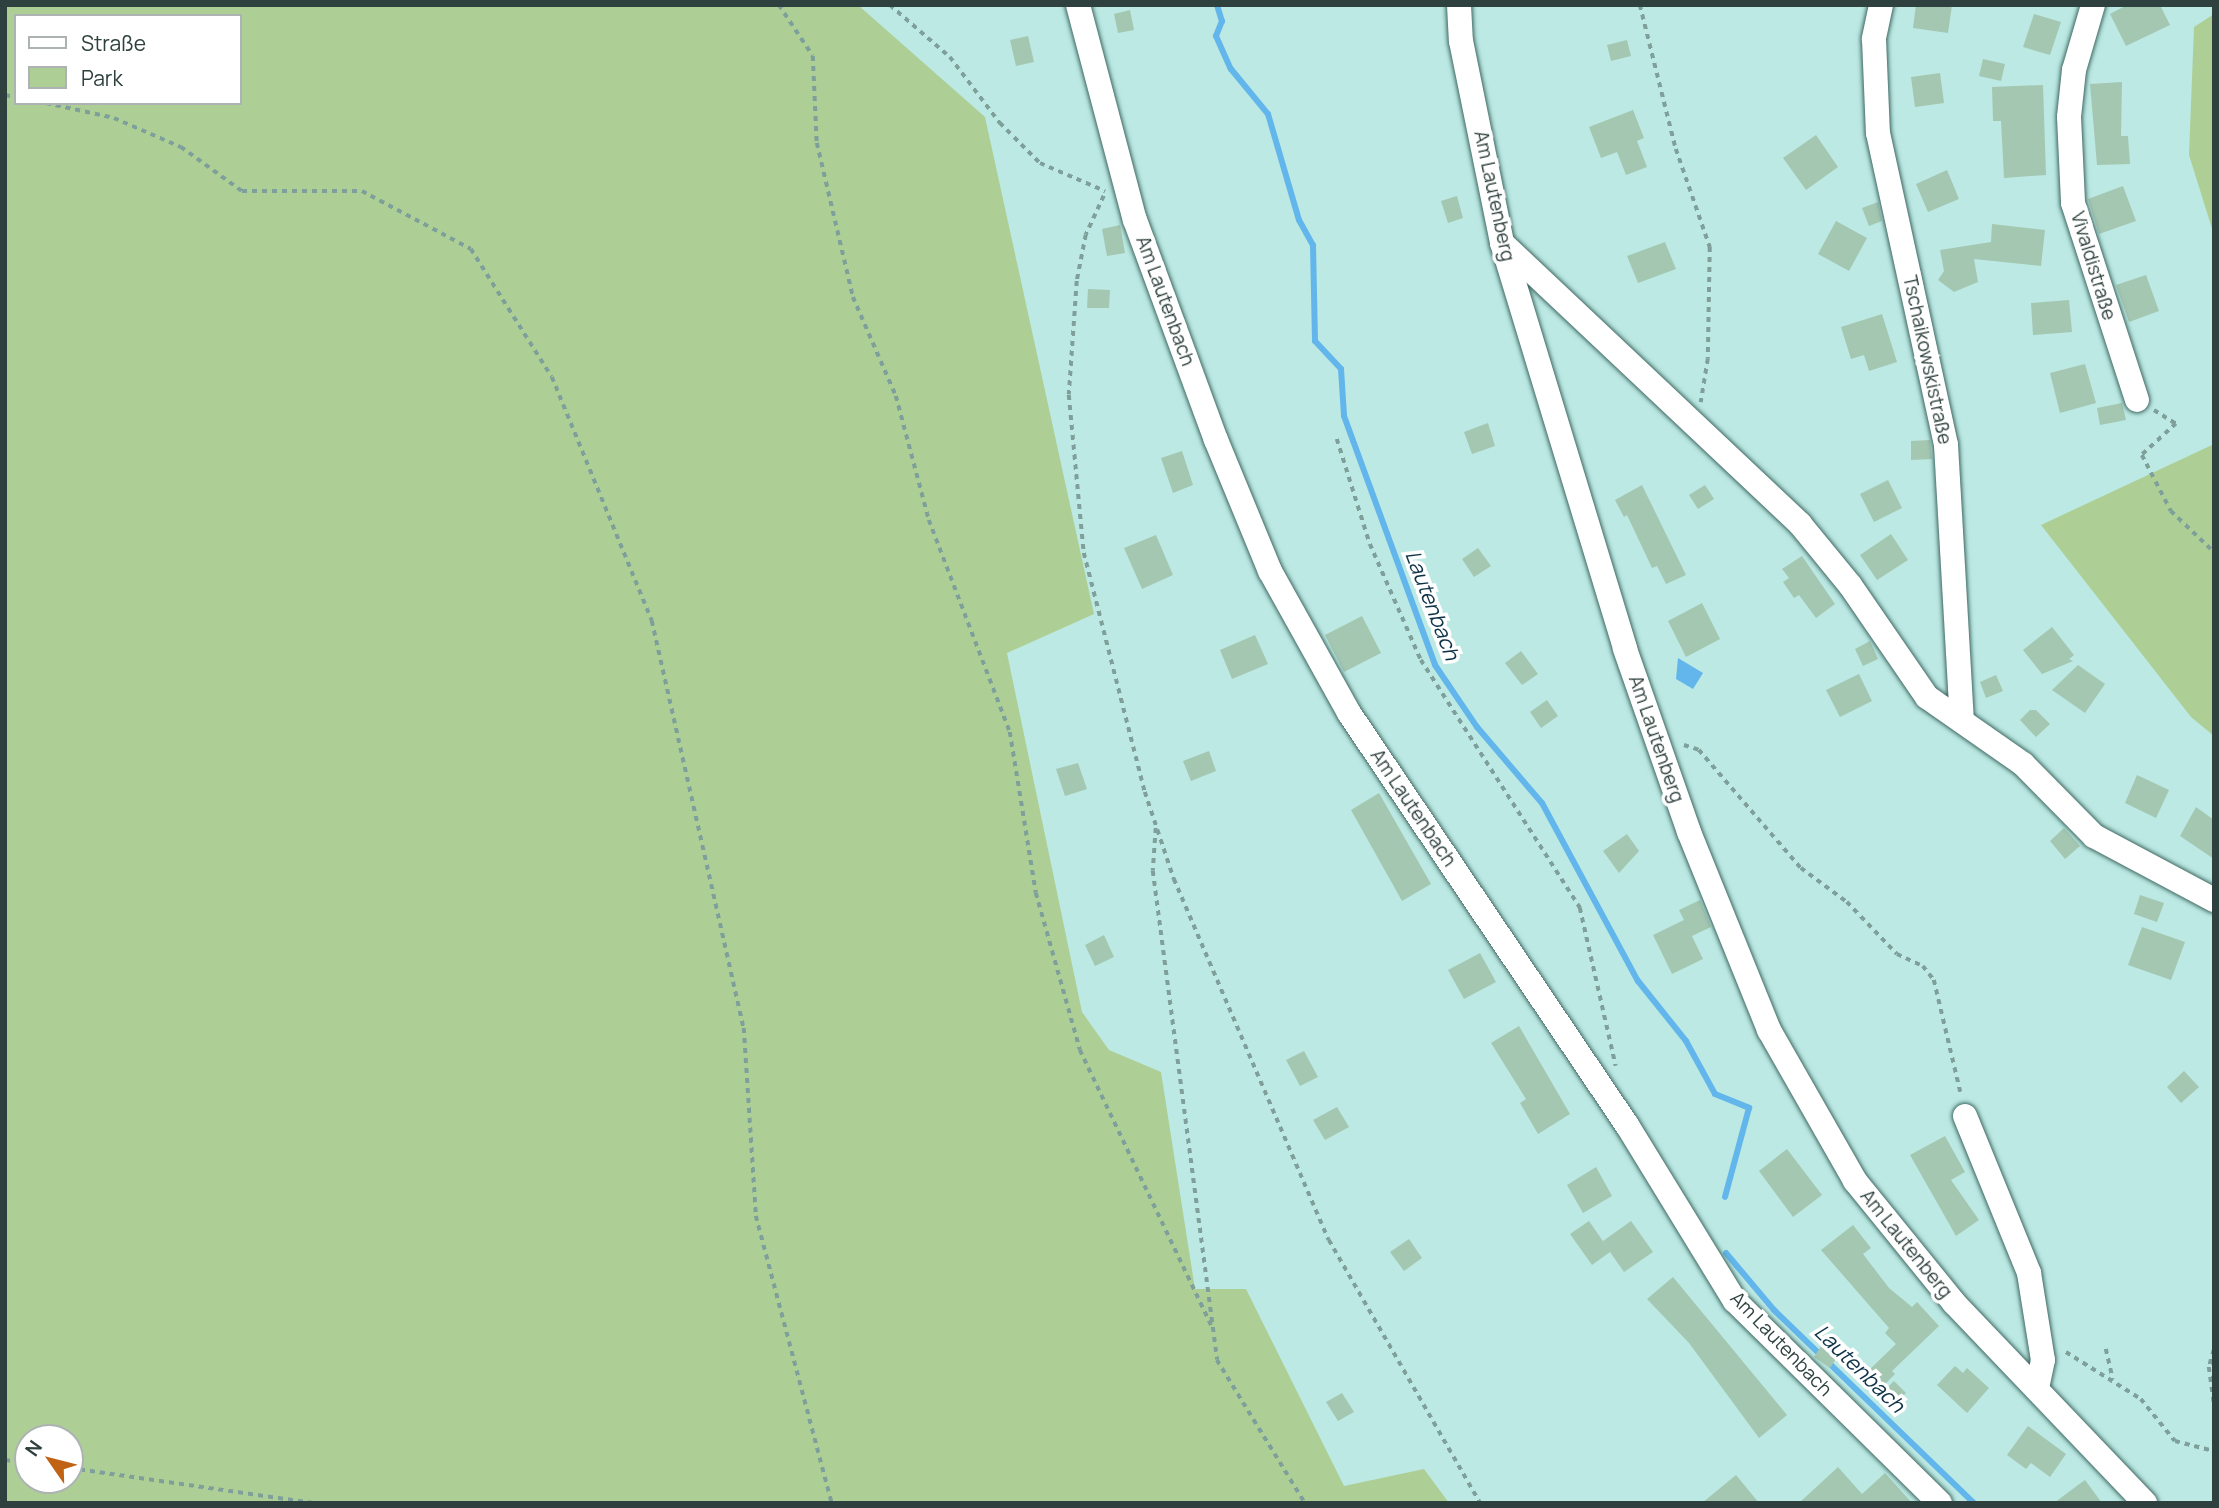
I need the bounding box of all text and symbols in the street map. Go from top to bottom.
legend [14,14,242,105]
text: Straße [81,29,146,57]
text: Park [81,64,123,92]
street label: Am Lautenberg [1469,129,1519,263]
street label: Vivaldistraße [2066,209,2120,323]
street label: Am Lautenbach [1131,233,1199,369]
street label: Tschaikowskistraße [1898,273,1956,447]
water label: Lautenbach [1401,547,1465,663]
street label: Am Lautenberg [1624,672,1688,806]
street label: Am Lautenbach [1365,745,1461,871]
street label: Am Lautenberg [1855,1185,1957,1303]
street label: Am Lautenbach [1725,1287,1837,1401]
water label: Lautenbach [1810,1319,1910,1417]
north arrow [14,1424,84,1494]
text: N [19,1435,48,1461]

